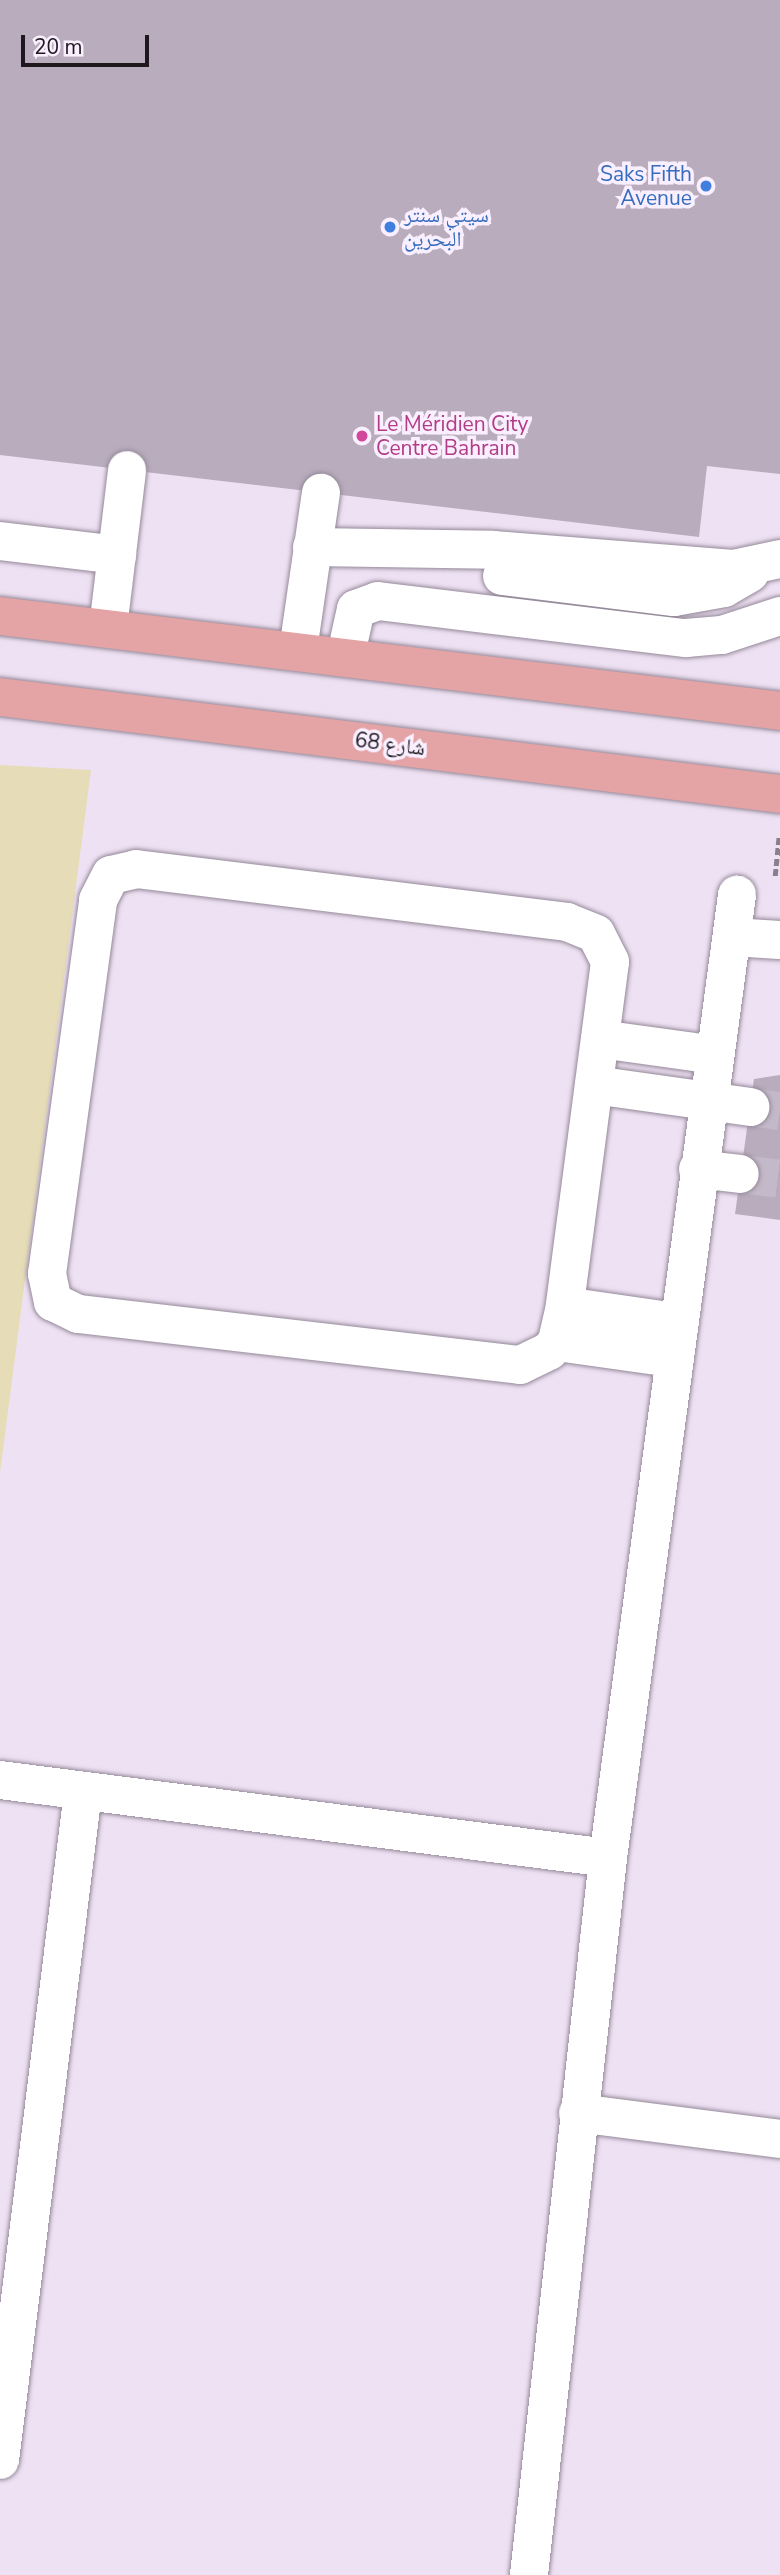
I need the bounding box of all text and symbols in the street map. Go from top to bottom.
scale bar [24,21,152,65]
text: 20 m [34,33,83,61]
place label: Saks Fifth Avenue [600,161,692,211]
marker: Saks Fifth Avenue [698,178,714,194]
place label: سيتي سنتر البحرين [404,202,489,252]
marker: سيتي سنتر البحرين [382,219,398,235]
place label: Le Méridien City Centre Bahrain [376,411,528,461]
marker: Le Méridien City Centre Bahrain [354,428,370,444]
street label: شارع 68 [353,727,427,761]

